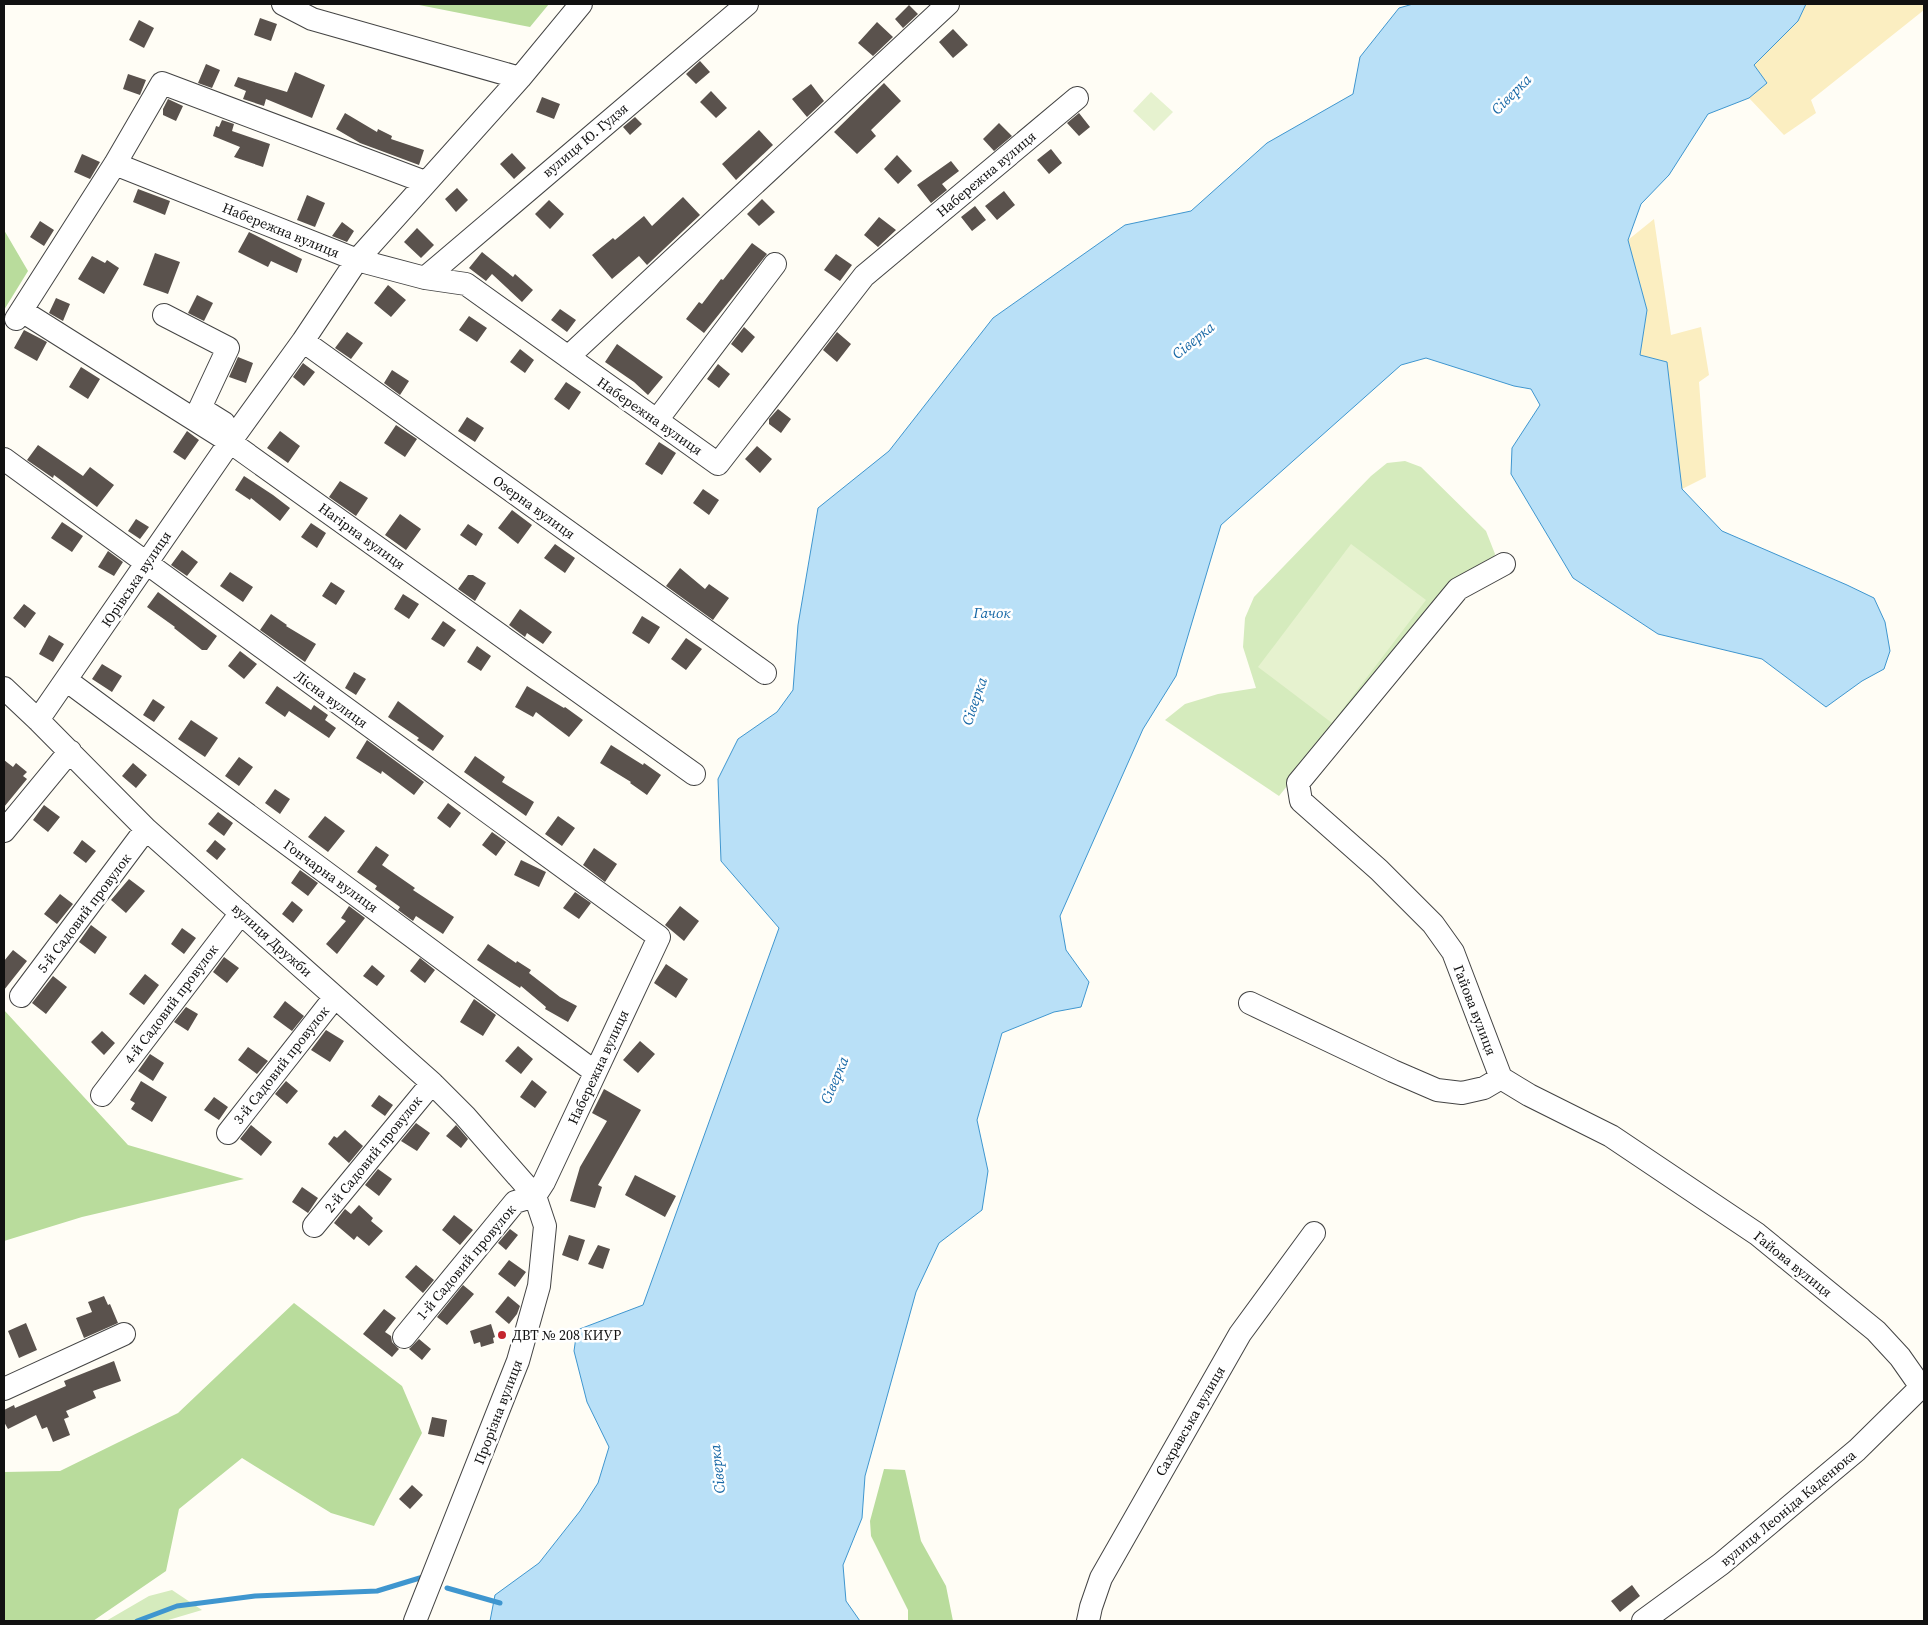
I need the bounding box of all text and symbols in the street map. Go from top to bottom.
water label: Сіверка [1486,69,1536,119]
street label: вулиця Ю. Гудзя [538,98,632,182]
street label: Набережна вулиця [932,126,1040,222]
street label: Набережна вулиця [219,197,343,263]
water label: Сіверка [1167,316,1219,364]
street label: Набережна вулиця [593,372,707,460]
street label: Озерна вулиця [489,470,579,544]
street label: Нагірна вулиця [315,498,409,574]
street label: Юрівська вулиця [96,527,176,631]
water label: Гачок [972,602,1011,623]
street label: Лісна вулиця [290,665,372,733]
water label: Сіверка [956,674,992,728]
street label: Гончарна вулиця [280,835,382,917]
street label: 5-й Садовий провулок [32,849,136,977]
street label: вулиця Дружби [227,898,317,982]
street label: 4-й Садовий провулок [119,940,223,1068]
street label: Гайова вулиця [1449,962,1501,1058]
street label: 3-й Садовий провулок [228,1001,334,1128]
street label: Набережна вулиця [563,1006,633,1128]
water label: Сіверка [815,1053,853,1107]
street label: 2-й Садовий провулок [319,1091,427,1217]
street label: 1-й Садовий провулок [412,1200,521,1324]
street label: Гайова вулиця [1750,1226,1836,1302]
place label: ДВТ № 208 КИУР [512,1325,621,1345]
marker: ДВТ № 208 КИУР [496,1329,508,1341]
street label: Прорізна вулиця [469,1357,527,1467]
street label: Сахравська вулиця [1150,1362,1230,1480]
water label: Сіверка [704,1443,730,1495]
street label: вулиця Леоніда Каденюка [1716,1445,1861,1571]

